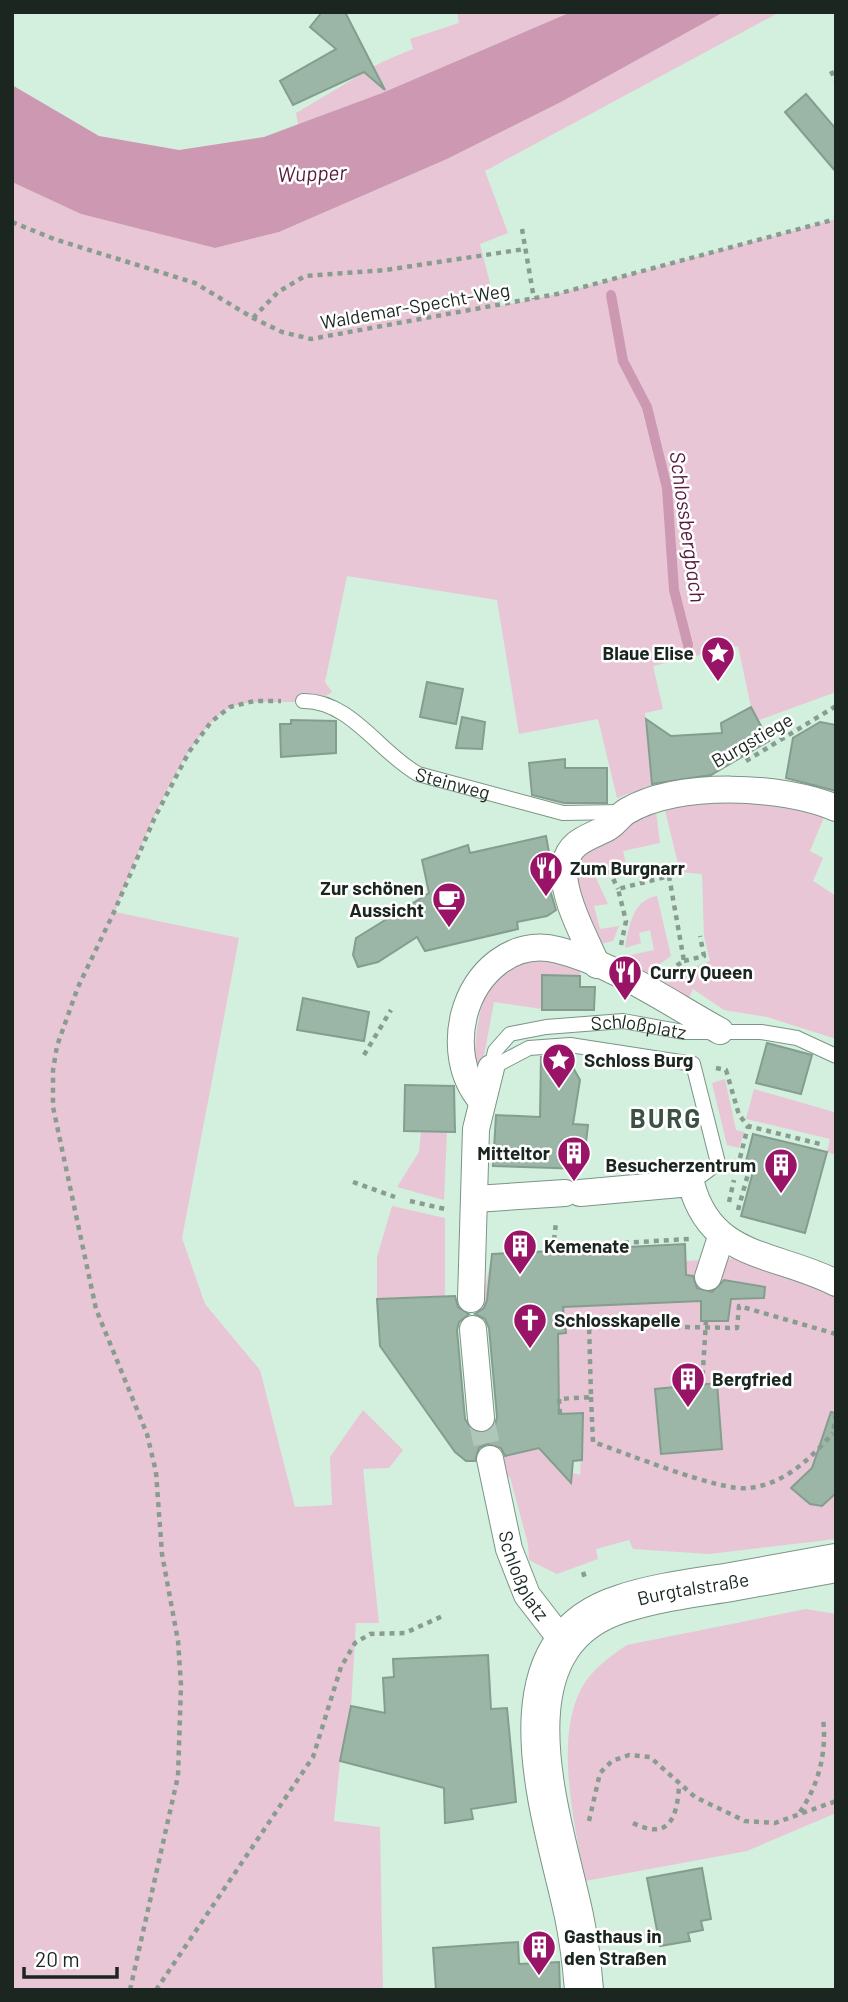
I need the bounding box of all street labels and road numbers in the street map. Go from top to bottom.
street label: Waldemar-Specht-Weg [318,278,511,333]
street label: Burgstiege [707,707,796,772]
street label: Steinweg [413,762,493,804]
street label: Schloßplatz [590,1009,688,1043]
street label: Schloßplatz [494,1529,554,1625]
street label: Burgtalstraße [635,1567,751,1610]

